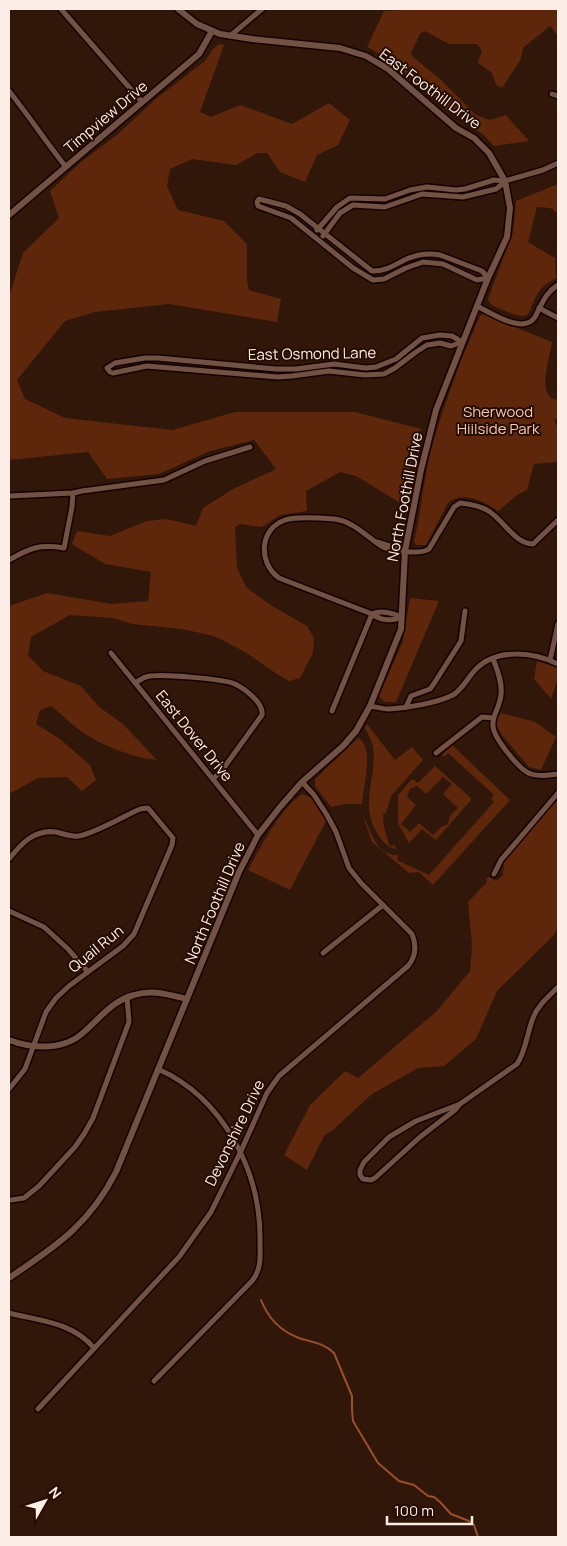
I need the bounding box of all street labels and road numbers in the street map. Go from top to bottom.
street label: East Foothill Drive [375,43,486,134]
street label: Timpview Drive [60,75,152,158]
street label: East Osmond Lane [248,342,377,365]
street label: North Foothill Drive [382,430,427,563]
street label: East Dover Drive [151,686,238,786]
street label: North Foothill Drive [179,838,250,967]
street label: Quail Run [64,920,128,977]
street label: Devonshire Drive [200,1076,270,1190]

